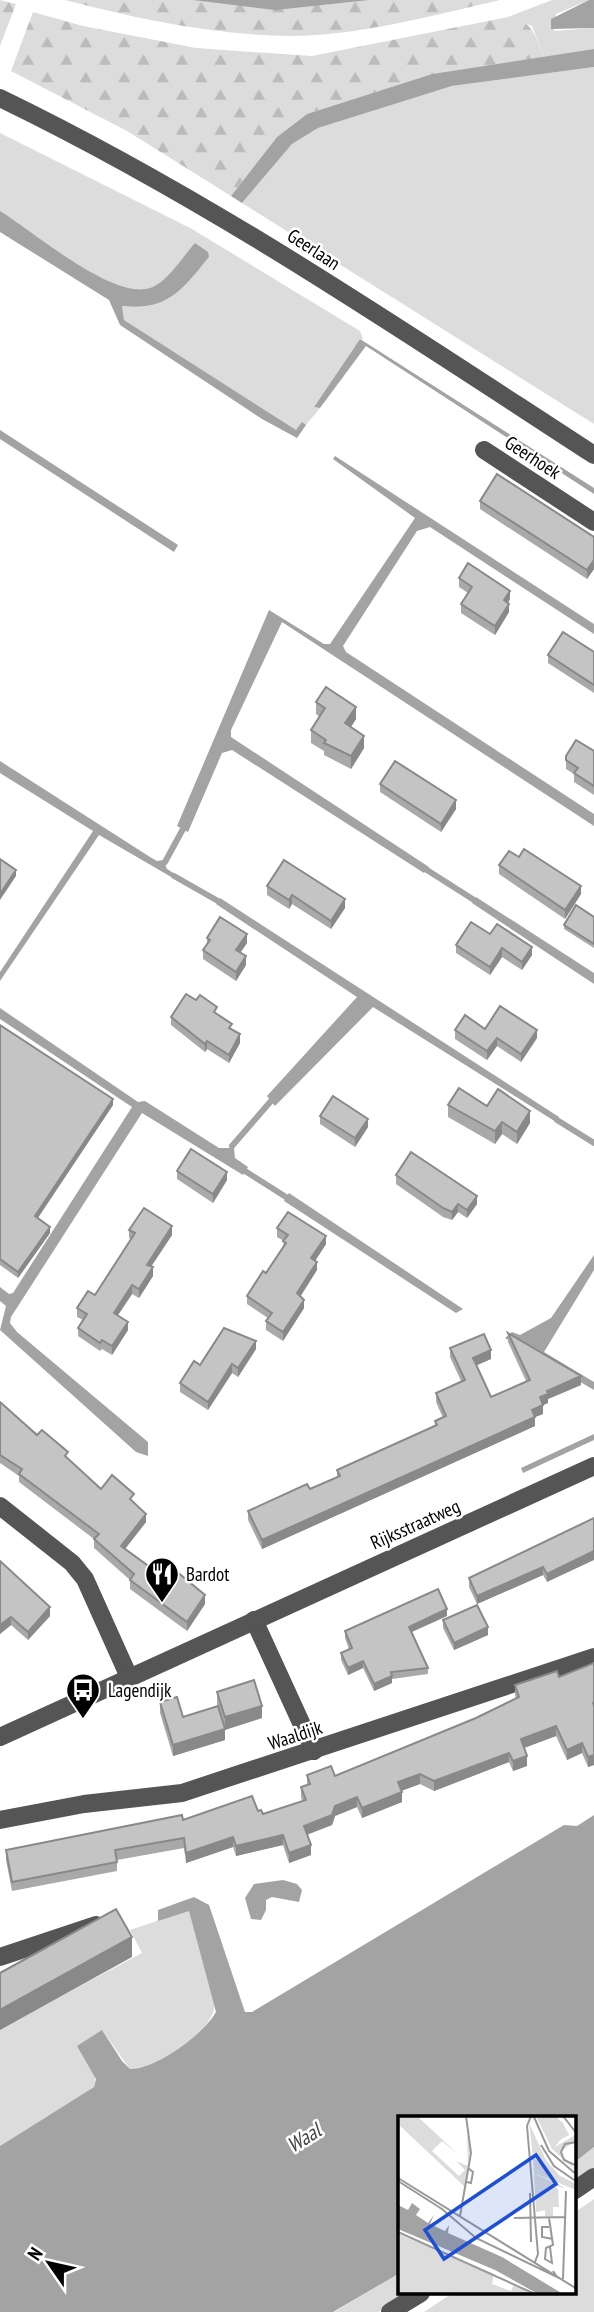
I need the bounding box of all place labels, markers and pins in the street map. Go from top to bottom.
restaurant icon: Bardot [143,1555,181,1604]
place label: Bardot [186,1562,230,1586]
bus stop icon: Lagendijk [64,1671,102,1720]
place label: Lagendijk [108,1678,172,1702]

